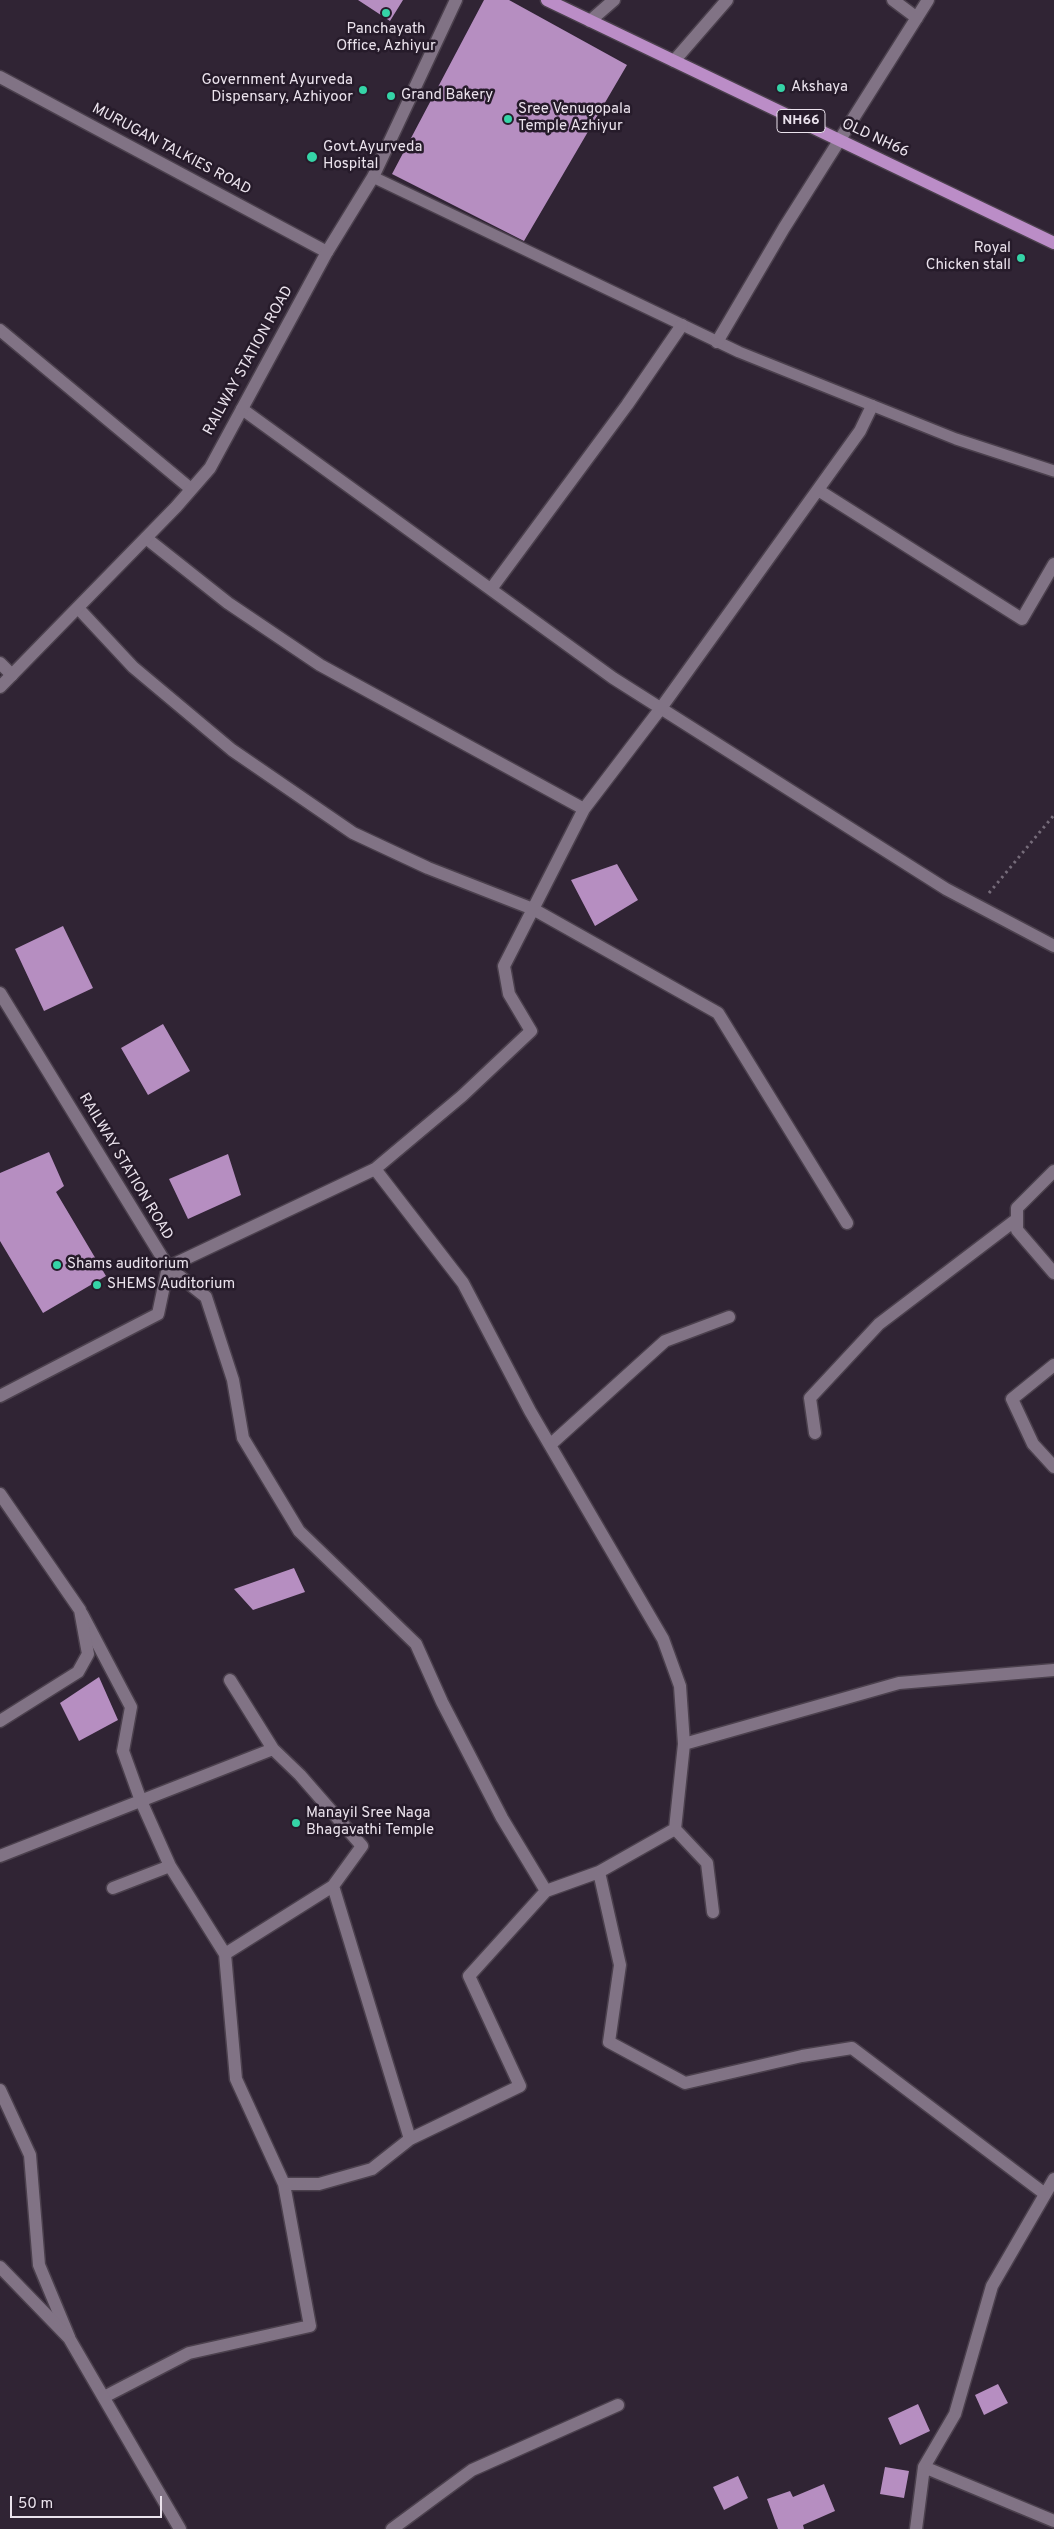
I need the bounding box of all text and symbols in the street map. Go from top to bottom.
marker: Panchayath Office, Azhiyur [380,7,392,19]
place label: Panchayath Office, Azhiyur [336,21,436,56]
place label: Government Ayurveda Dispensary, Azhiyoor [201,72,353,107]
place label: Akshaya [791,79,848,97]
marker: Akshaya [775,82,787,94]
marker: Government Ayurveda Dispensary, Azhiyoor [357,84,369,96]
place label: Grand Bakery [401,87,493,105]
marker: Grand Bakery [385,90,397,102]
street label: MURUGAN TALKIES ROAD [88,100,254,200]
place label: Sree Venugopala Temple Azhiyur [518,101,631,136]
road number: NH66 [777,110,825,132]
marker: Sree Venugopala Temple Azhiyur [502,113,514,125]
street label: OLD NH66 [839,116,911,162]
place label: Govt.Ayurveda Hospital [323,139,422,174]
marker: Govt.Ayurveda Hospital [305,150,319,164]
place label: Royal Chicken stall [926,240,1011,275]
marker: Royal Chicken stall [1015,252,1027,264]
street label: RAILWAY STATION ROAD [200,283,298,439]
street label: RAILWAY STATION ROAD [74,1090,176,1244]
place label: Shams auditorium [67,1256,189,1274]
marker: Shams auditorium [51,1259,63,1271]
place label: SHEMS Auditorium [107,1276,235,1294]
marker: SHEMS Auditorium [91,1279,103,1291]
place label: Manayil Sree Naga Bhagavathi Temple [306,1805,434,1840]
marker: Manayil Sree Naga Bhagavathi Temple [290,1817,302,1829]
scale bar [12,2486,165,2518]
text: 50 m [18,2495,53,2514]

